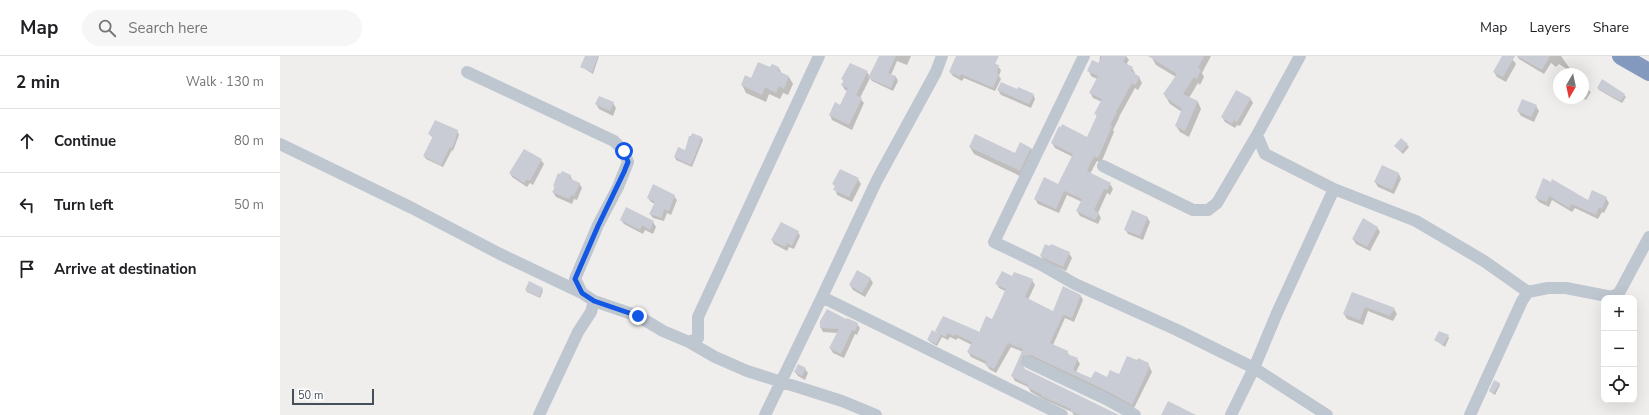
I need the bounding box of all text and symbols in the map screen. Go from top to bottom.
search box [82,10,362,46]
text: Map [20,15,58,41]
icon: search [96,17,118,39]
text: Search here [128,18,208,38]
text: Map [1480,18,1507,37]
text: Layers [1529,18,1571,37]
text: Share [1593,18,1629,37]
north arrow [1553,68,1589,104]
text: 2 min [16,71,60,94]
text: Walk · 130 m [186,73,264,91]
icon: ahead [16,130,38,152]
text: Continue [54,131,116,151]
text: 80 m [234,132,264,150]
route start [615,142,633,160]
icon: left [16,194,38,216]
text: Turn left [54,195,113,215]
text: 50 m [234,196,264,214]
icon: arrive [16,258,38,280]
text: Arrive at destination [54,259,197,279]
map controls [1601,295,1637,403]
button: + [1601,295,1637,331]
route end [629,307,647,325]
button: − [1601,331,1637,367]
button: locate [1601,367,1637,403]
scale bar [292,387,374,406]
text: 50 m [298,388,323,403]

